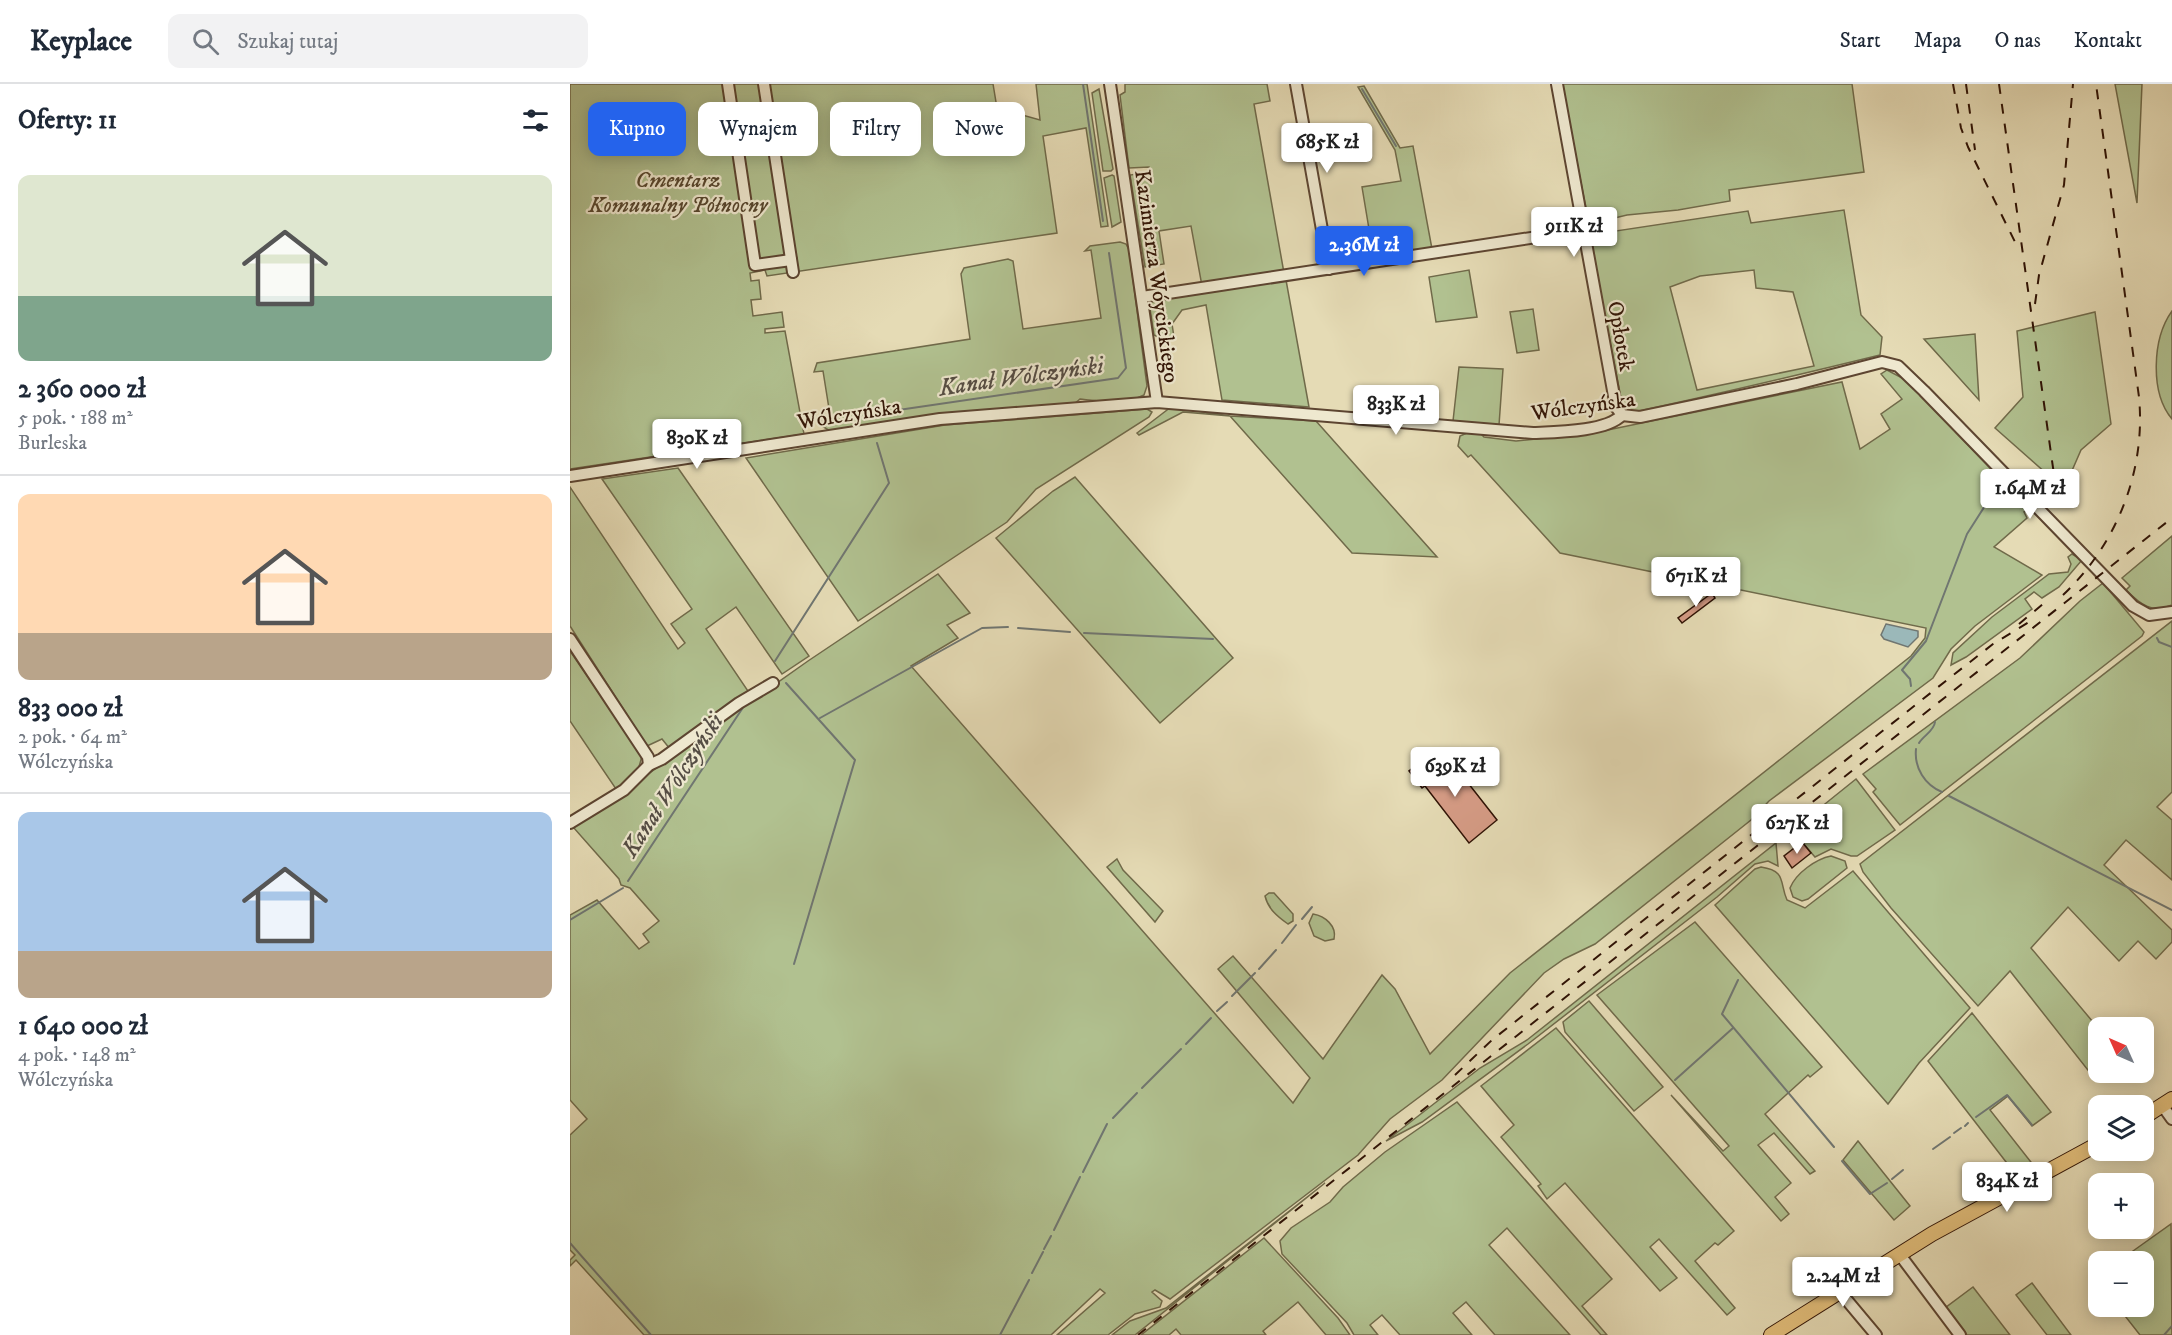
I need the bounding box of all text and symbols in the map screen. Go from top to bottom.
search box [168,14,588,68]
text: Keyplace [30,24,132,59]
icon: search [189,25,222,58]
text: Szukaj tutaj [237,28,338,55]
text: Start [1840,28,1881,54]
text: Mapa [1914,28,1961,54]
text: O nas [1994,28,2041,54]
text: Kontakt [2074,28,2142,54]
chip: Kupno [588,102,686,156]
chip: Wynajem [698,102,818,156]
chip: Filtry [830,102,921,156]
chip: Nowe [933,102,1025,156]
text: Oferty: 11 [18,104,117,137]
icon: filters [519,104,552,137]
pin: 685K zł [1272,123,1382,174]
text: 685K zł [1295,130,1359,155]
park label: Cmentarz Komunalny Północny [587,167,769,219]
street label: Kazimierza Wóycickiego [1128,168,1185,385]
pin: 911K zł [1519,207,1629,258]
icon: home [231,214,339,322]
text: 911K zł [1545,214,1603,239]
pin: 2.36M zł [1302,226,1426,277]
text: 2.36M zł [1329,233,1399,258]
street label: Opłotek [1601,299,1640,374]
water label: Kanał Wólczyński [936,350,1107,404]
text: 2 360 000 zł [18,373,146,406]
pin: 833K zł [1341,385,1451,436]
street label: Wólczyńska [1529,386,1638,427]
text: 833K zł [1367,392,1425,417]
street label: Wólczyńska [794,393,904,436]
text: 5 pok. · 188 m² [18,406,133,431]
pin: 830K zł [642,419,752,470]
text: 830K zł [666,426,728,451]
text: Burleska [18,431,87,456]
pin: 1.64M zł [1968,469,2092,520]
text: 1.64M zł [1994,476,2066,501]
icon: home [231,533,339,641]
pin: 671K zł [1641,557,1751,608]
text: 671K zł [1665,564,1727,589]
text: 833 000 zł [18,692,123,725]
water label: Kanał Wólczyński [615,706,731,864]
text: 2 pok. · 64 m² [18,725,127,750]
pin: 639K zł [1400,747,1510,798]
text: Wólczyńska [18,750,113,775]
text: 639K zł [1425,754,1485,779]
pin: 627K zł [1742,804,1852,855]
text: 627K zł [1765,811,1829,836]
icon: home [231,851,339,959]
text: 1 640 000 zł [18,1010,148,1043]
north arrow [2088,1017,2154,1083]
map controls [2088,1017,2154,1317]
text: 4 pok. · 148 m² [18,1043,136,1068]
text: Wólczyńska [18,1068,113,1093]
button: layers [2088,1095,2154,1161]
pin: 834K zł [1952,1162,2062,1213]
text: 834K zł [1976,1169,2038,1194]
button: + [2088,1173,2154,1239]
button: − [2088,1251,2154,1317]
pin: 2.24M zł [1781,1257,1905,1308]
text: 2.24M zł [1806,1264,1880,1289]

